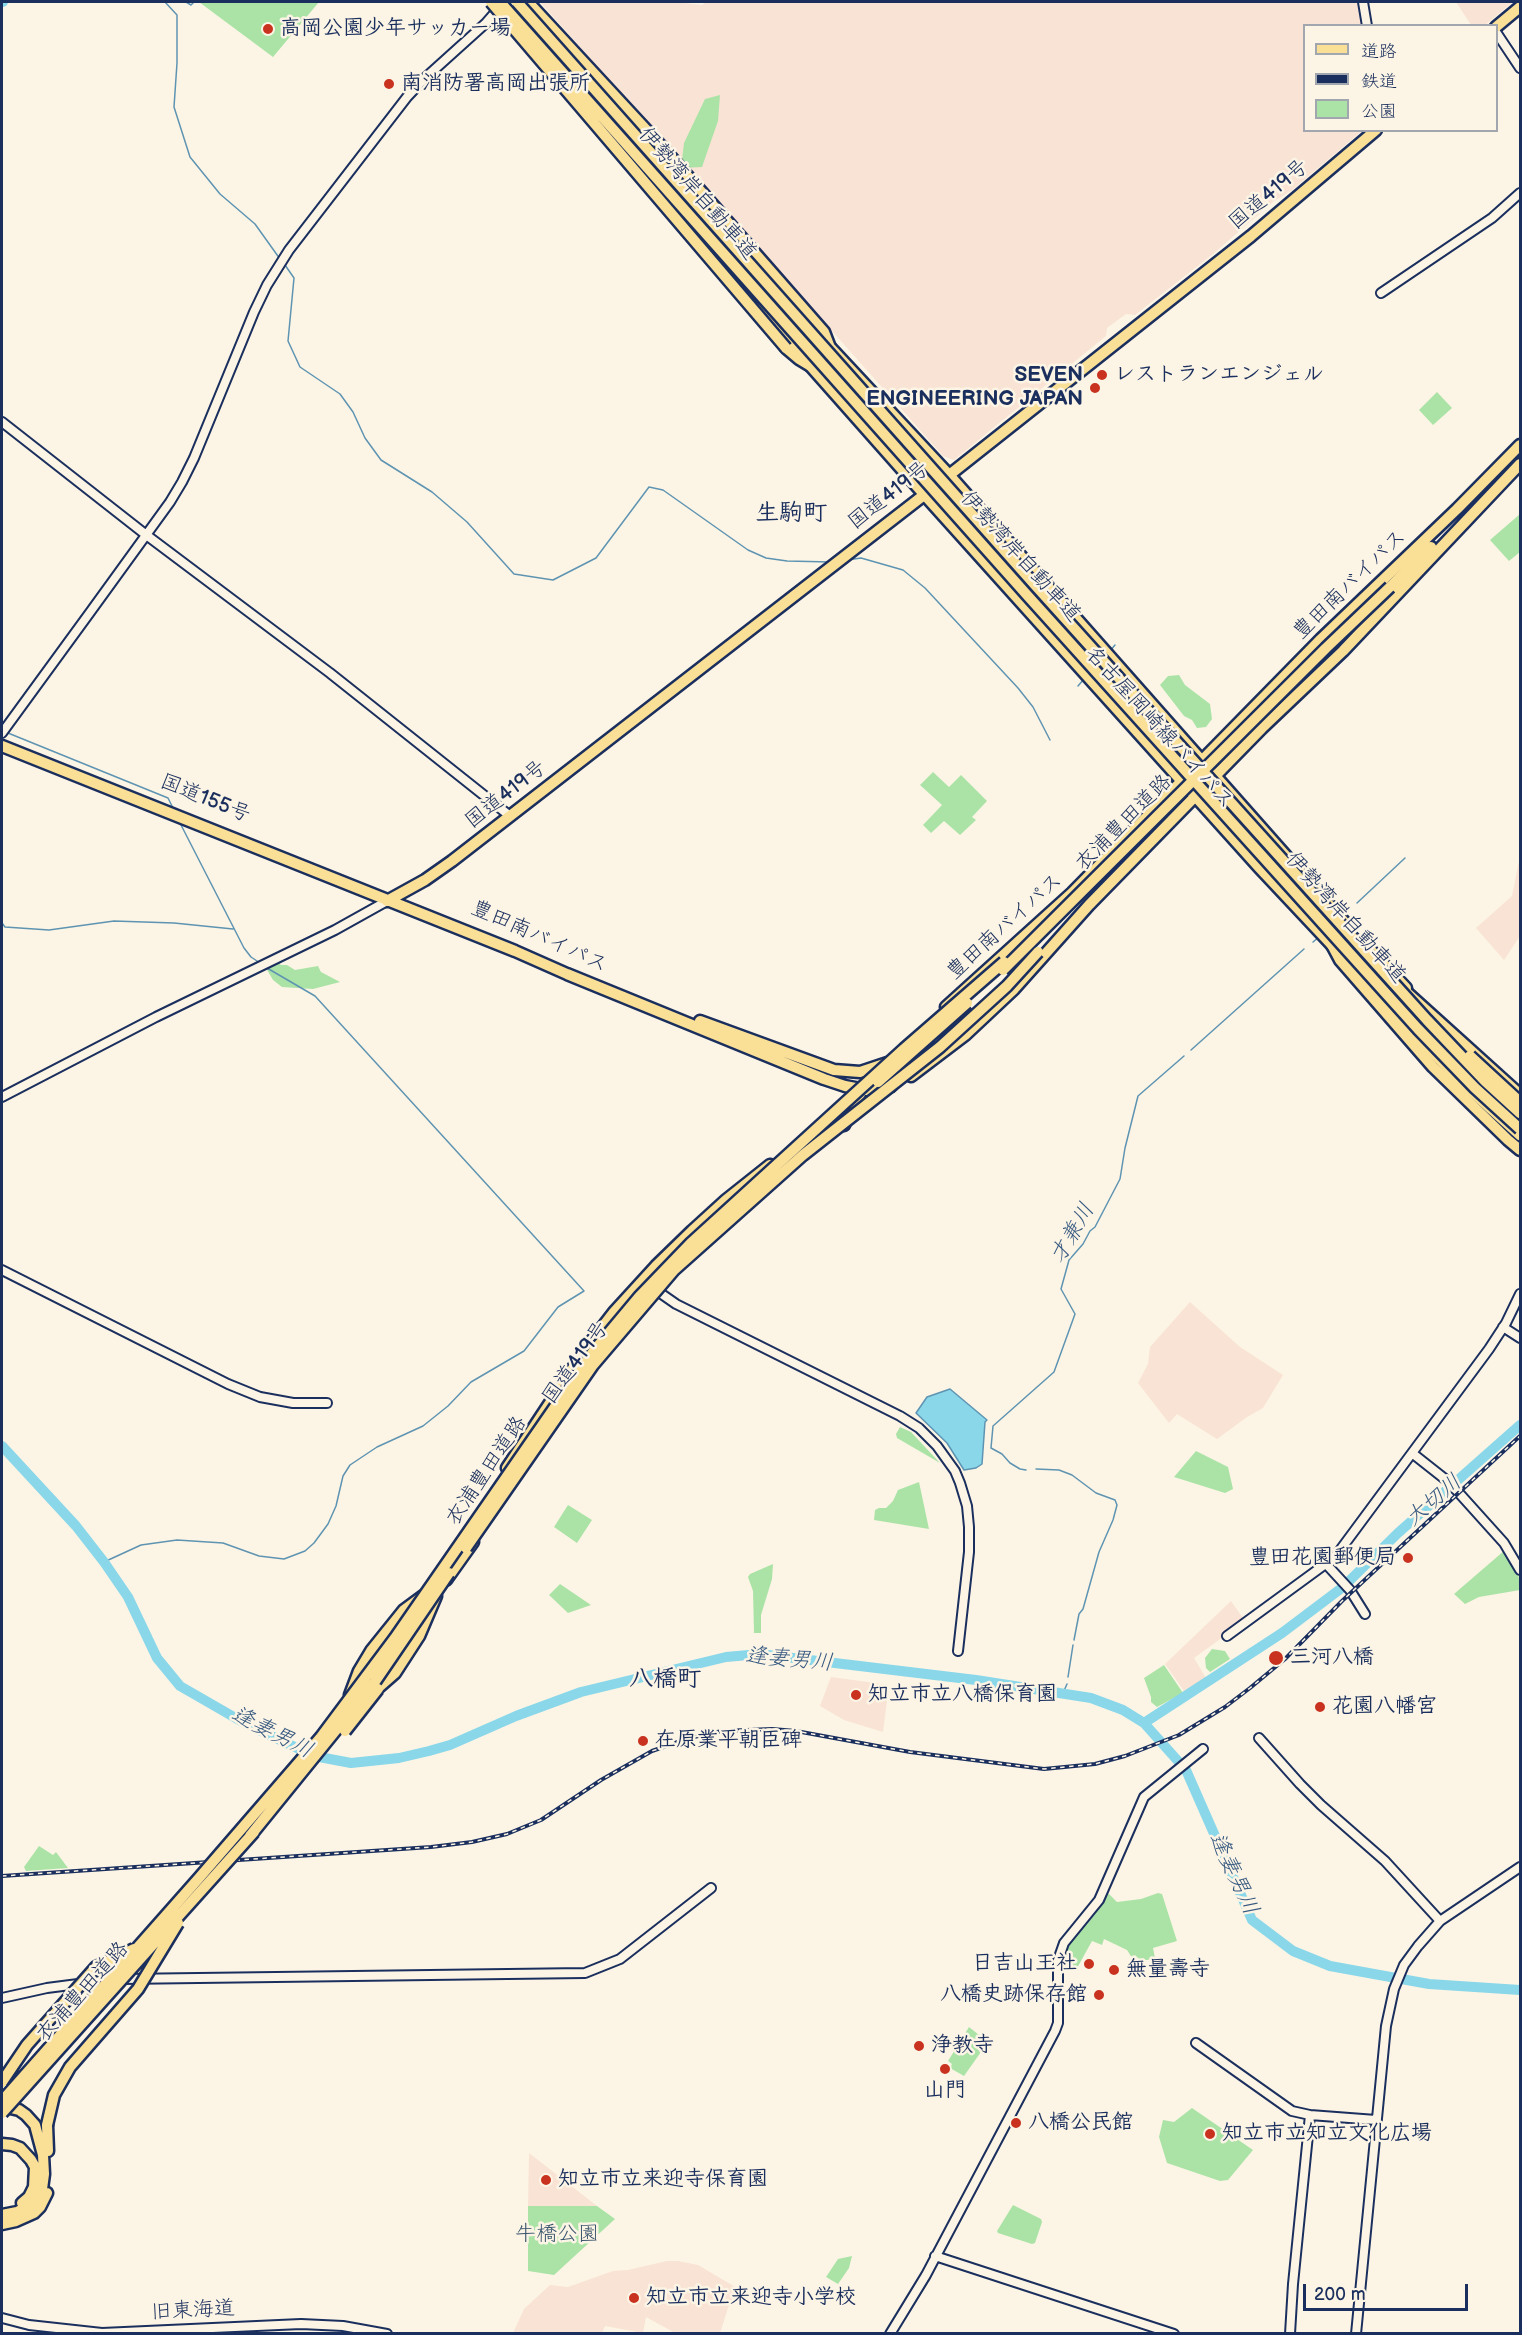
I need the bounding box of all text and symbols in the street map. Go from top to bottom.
place label: 高岡公園少年サッカー場 [280,16,511,42]
marker: 高岡公園少年サッカー場 [261,22,275,36]
legend [1303,24,1498,132]
text: 道路 [1361,41,1397,62]
place label: 南消防署高岡出張所 [401,71,590,97]
text: 鉄道 [1361,71,1397,92]
marker: 南消防署高岡出張所 [382,77,396,91]
text: 公園 [1361,101,1397,122]
street label: 伊勢湾岸自動車道 [632,122,762,266]
street label: 国道419号 [1224,154,1314,236]
place label: レストランエンジェル [1114,362,1324,388]
place label: SEVEN ENGINEERING JAPAN [866,363,1083,413]
marker: レストランエンジェル [1095,368,1109,382]
marker: SEVEN ENGINEERING JAPAN [1088,381,1102,395]
street label: 国道419号 [843,456,935,536]
street label: 伊勢湾岸自動車道 [954,486,1086,628]
district label: 生駒町 [755,500,827,528]
street label: 豊田南バイパス [1288,525,1412,645]
street label: 名古屋岡崎線バイパス [1079,642,1239,814]
street label: 国道419号 [460,755,552,835]
street label: 国道155号 [156,769,254,829]
street label: 衣浦豊田道路 [1071,770,1177,876]
street label: 伊勢湾岸自動車道 [1279,847,1411,989]
street label: 豊田南バイパス [942,868,1068,986]
street label: 豊田南バイパス [467,896,611,978]
water label: 才兼川 [1045,1199,1101,1269]
street label: 国道419号 [538,1317,614,1409]
street label: 衣浦豊田道路 [441,1412,533,1530]
water label: 大切川 [1400,1469,1468,1533]
place label: 豊田花園郵便局 [1249,1545,1396,1571]
marker: 豊田花園郵便局 [1401,1551,1415,1565]
water label: 逢妻男川 [744,1643,834,1677]
place label: 三河八橋 [1290,1645,1374,1671]
marker: 三河八橋 [1267,1649,1285,1667]
district label: 八橋町 [629,1666,701,1694]
place label: 知立市立八橋保育園 [868,1682,1057,1708]
marker: 知立市立八橋保育園 [849,1688,863,1702]
place label: 花園八幡宮 [1332,1694,1437,1720]
marker: 花園八幡宮 [1313,1700,1327,1714]
water label: 逢妻男川 [227,1701,317,1765]
place label: 在原業平朝臣碑 [655,1728,802,1754]
marker: 在原業平朝臣碑 [636,1734,650,1748]
water label: 逢妻男川 [1202,1829,1264,1919]
street label: 衣浦豊田道路 [31,1937,135,2047]
place label: 日吉山王社 [972,1951,1077,1977]
marker: 日吉山王社 [1082,1957,1096,1971]
place label: 無量壽寺 [1126,1957,1210,1983]
marker: 無量壽寺 [1107,1963,1121,1977]
place label: 八橋史跡保存館 [940,1982,1087,2008]
marker: 八橋史跡保存館 [1092,1988,1106,2002]
place label: 浄教寺 [931,2033,994,2059]
marker: 浄教寺 [912,2039,926,2053]
marker: 山門 [938,2062,952,2076]
place label: 山門 [924,2078,966,2104]
place label: 八橋公民館 [1028,2110,1133,2136]
marker: 八橋公民館 [1009,2116,1023,2130]
place label: 知立市立知立文化広場 [1222,2121,1432,2147]
marker: 知立市立知立文化広場 [1203,2127,1217,2141]
place label: 知立市立来迎寺保育園 [558,2167,768,2193]
marker: 知立市立来迎寺保育園 [539,2173,553,2187]
park label: 牛橋公園 [515,2222,599,2248]
scale bar [1306,2272,1471,2310]
text: 200 m [1314,2284,1366,2305]
place label: 知立市立来迎寺小学校 [646,2285,856,2311]
marker: 知立市立来迎寺小学校 [627,2291,641,2305]
street label: 旧東海道 [150,2296,236,2326]

